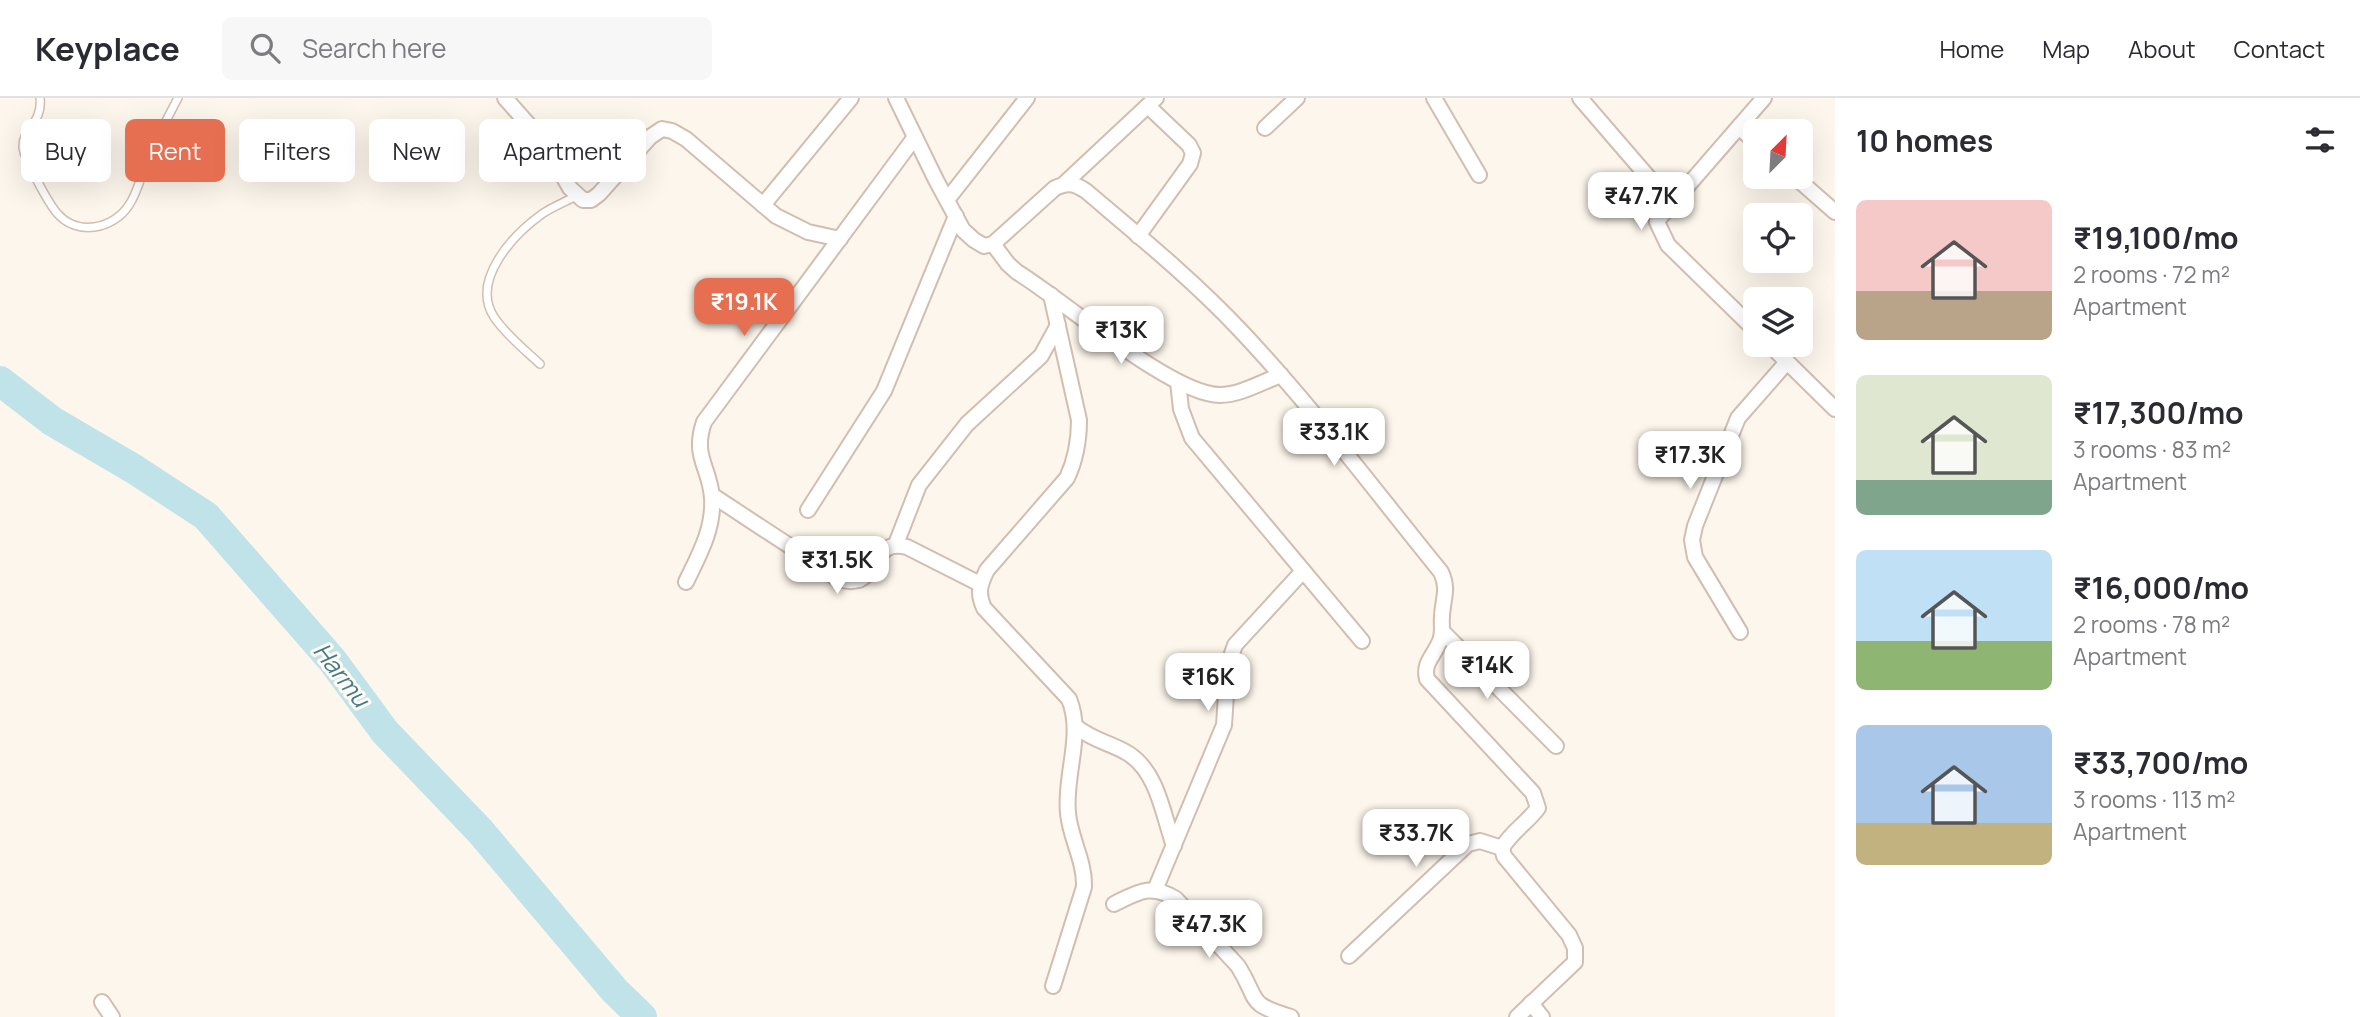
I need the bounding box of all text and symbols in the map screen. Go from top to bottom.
search box [222,17,712,80]
text: Keyplace [35,26,180,71]
icon: search [246,29,284,67]
text: Search here [302,30,447,66]
text: Home [1939,32,2004,65]
text: Map [2042,32,2090,65]
text: About [2128,32,2196,65]
text: Contact [2234,32,2325,65]
chip: Buy [21,119,111,182]
chip: Rent [125,119,225,182]
chip: Filters [239,119,355,182]
chip: New [369,119,465,182]
chip: Apartment [479,119,646,182]
north arrow [1743,119,1813,189]
map controls [1743,119,1813,357]
text: 10 homes [1856,120,1993,161]
icon: filters [2301,121,2339,159]
pin: ₹47.7K [1584,172,1698,232]
text: ₹47.7K [1604,179,1678,211]
button: locate [1743,203,1813,273]
text: ₹19,100/mo [2073,217,2239,258]
icon: home [1912,228,1996,312]
text: 2 rooms · 72 m² [2073,258,2230,290]
pin: ₹19.1K [687,278,801,338]
text: ₹19.1K [710,285,778,317]
button: layers [1743,287,1813,357]
text: Apartment [2073,290,2187,322]
pin: ₹13K [1080,306,1162,366]
text: ₹13K [1095,313,1147,345]
text: ₹17,300/mo [2073,392,2244,433]
icon: home [1912,403,1996,487]
pin: ₹33.1K [1277,408,1391,468]
text: ₹33.1K [1299,415,1369,447]
pin: ₹17.3K [1633,432,1747,491]
text: 3 rooms · 83 m² [2073,433,2231,465]
text: ₹17.3K [1654,438,1726,470]
text: Apartment [2073,465,2187,497]
pin: ₹31.5K [780,536,894,596]
text: ₹31.5K [801,543,873,575]
text: ₹16,000/mo [2073,567,2249,608]
icon: home [1912,578,1996,662]
text: 2 rooms · 78 m² [2073,608,2230,640]
water label: Harmu [307,635,379,714]
text: Apartment [2073,640,2187,672]
pin: ₹14K [1446,642,1528,701]
text: ₹14K [1460,648,1514,680]
pin: ₹16K [1167,654,1249,713]
text: ₹16K [1181,660,1235,692]
text: ₹33,700/mo [2073,742,2248,783]
icon: home [1912,753,1996,837]
text: 3 rooms · 113 m² [2073,783,2236,815]
pin: ₹33.7K [1359,810,1473,869]
text: Apartment [2073,815,2187,847]
text: ₹33.7K [1378,816,1454,848]
pin: ₹47.3K [1152,900,1266,960]
text: ₹47.3K [1171,907,1247,939]

